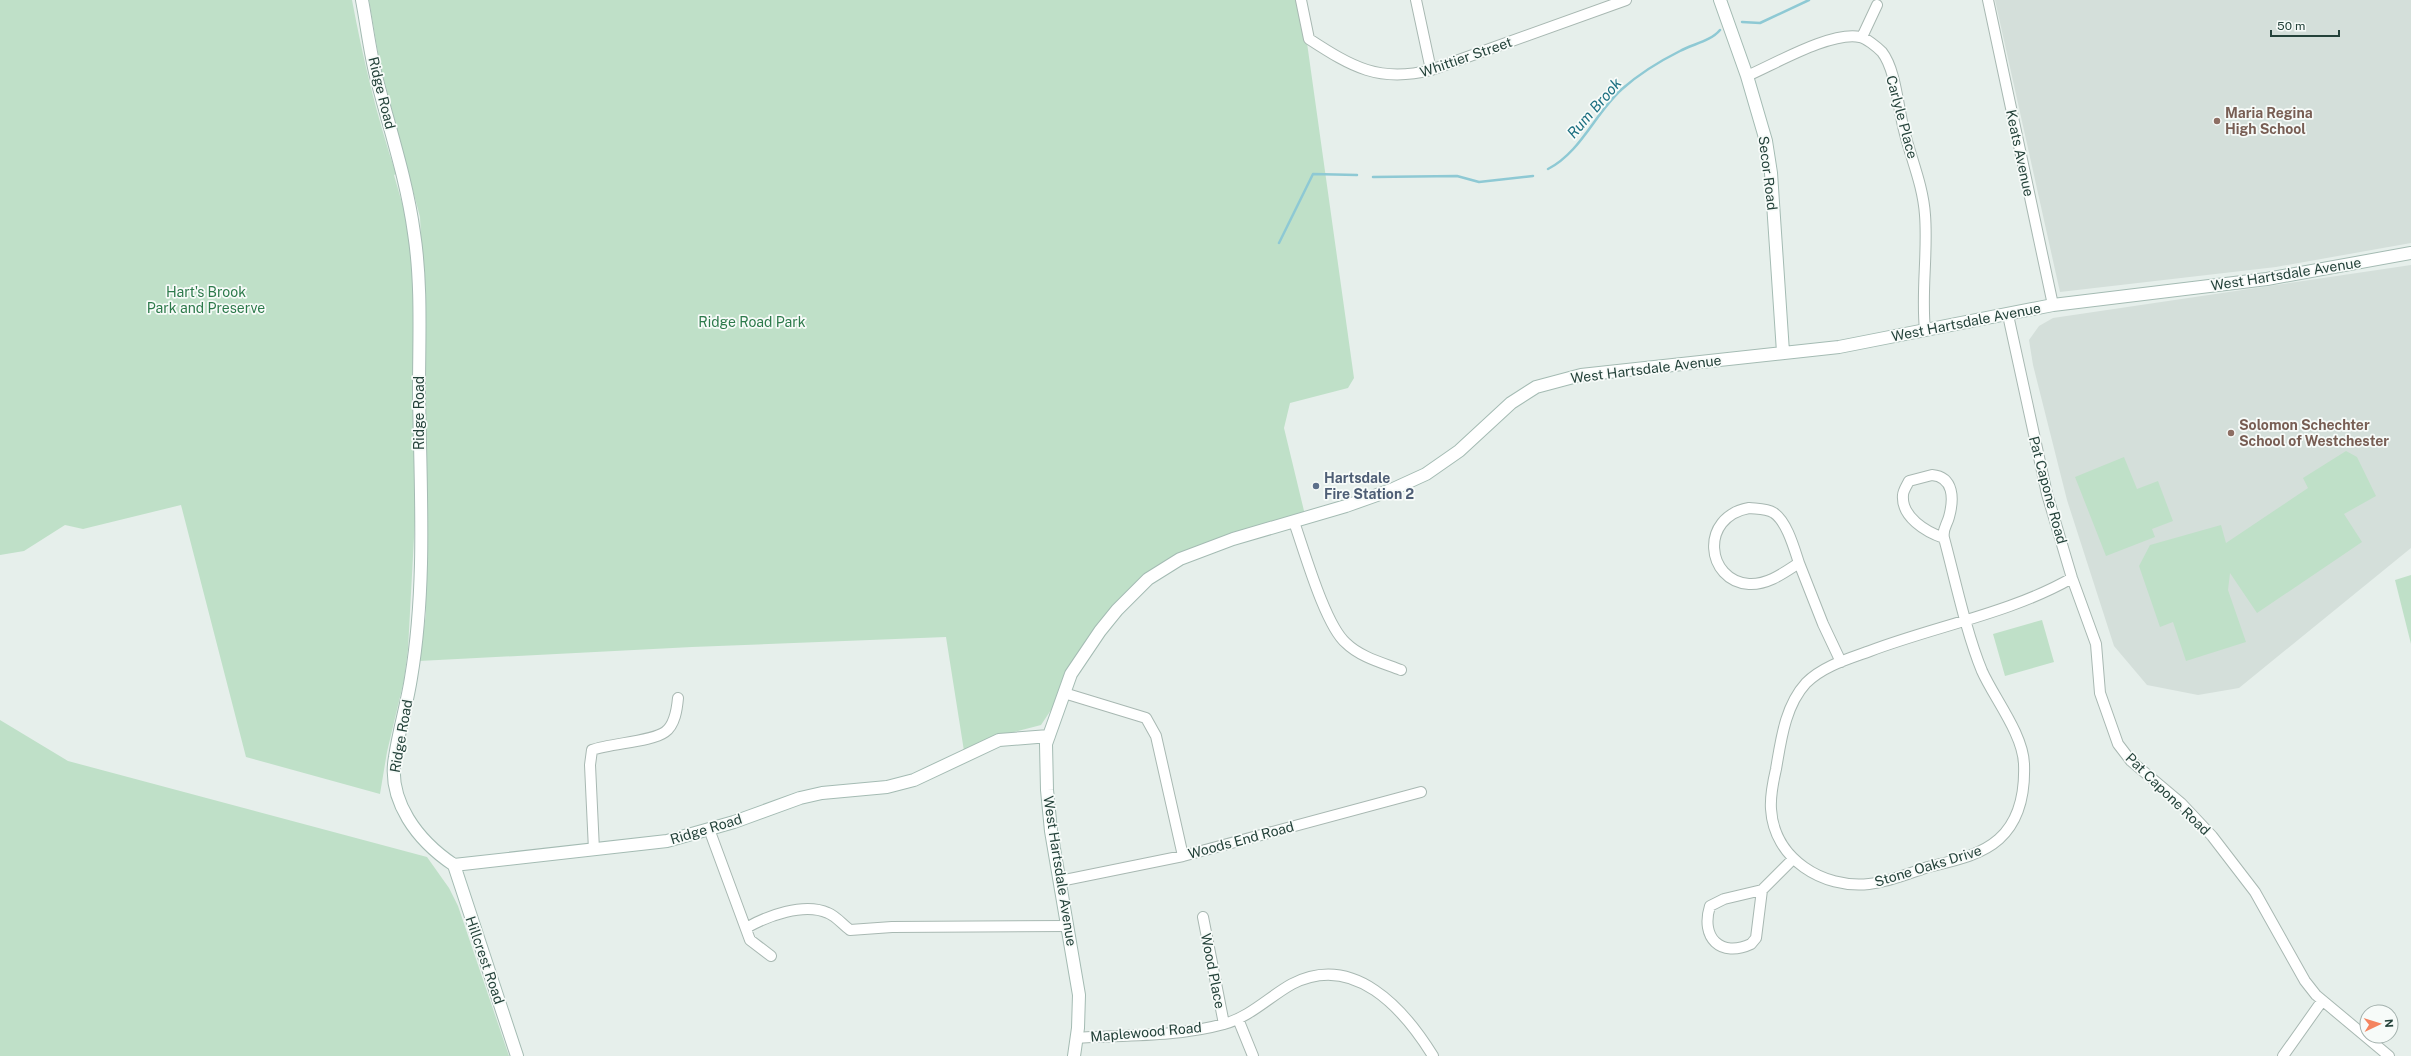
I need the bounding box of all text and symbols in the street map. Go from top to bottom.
scale bar [2271,12,2339,38]
text: 50 m [2277,19,2305,33]
street label: Whittier Street [1418,34,1514,80]
street label: Ridge Road [365,55,399,131]
water label: Rum Brook [1563,74,1625,141]
street label: Carlyle Place [1883,74,1921,161]
place label: Maria Regina High School [2225,105,2313,137]
street label: Keats Avenue [2003,108,2037,198]
marker: Maria Regina High School [2212,116,2222,126]
street label: Secor Road [1756,135,1780,211]
street label: West Hartsdale Avenue [2210,254,2362,294]
park label: Hart's Brook Park and Preserve [147,284,265,316]
street label: West Hartsdale Avenue [1890,300,2042,344]
park label: Ridge Road Park [698,314,806,330]
street label: West Hartsdale Avenue [1570,352,1722,386]
street label: Ridge Road [411,376,427,450]
place label: Solomon Schechter School of Westchester [2239,417,2389,449]
marker: Solomon Schechter School of Westchester [2226,428,2236,438]
street label: Pat Capone Road [2026,434,2070,546]
place label: Hartsdale Fire Station 2 [1324,470,1414,502]
marker: Hartsdale Fire Station 2 [1311,481,1321,491]
street label: Ridge Road [387,698,415,774]
street label: Pat Capone Road [2122,750,2214,838]
street label: West Hartsdale Avenue [1040,795,1080,947]
street label: Ridge Road [668,811,744,847]
street label: Woods End Road [1186,818,1296,862]
street label: Stone Oaks Drive [1873,842,1984,890]
street label: Hillcrest Road [462,914,508,1006]
street label: Wood Place [1198,932,1228,1010]
north arrow [2359,1004,2399,1044]
street label: Maplewood Road [1090,1019,1202,1045]
text: N [2383,1019,2395,1028]

